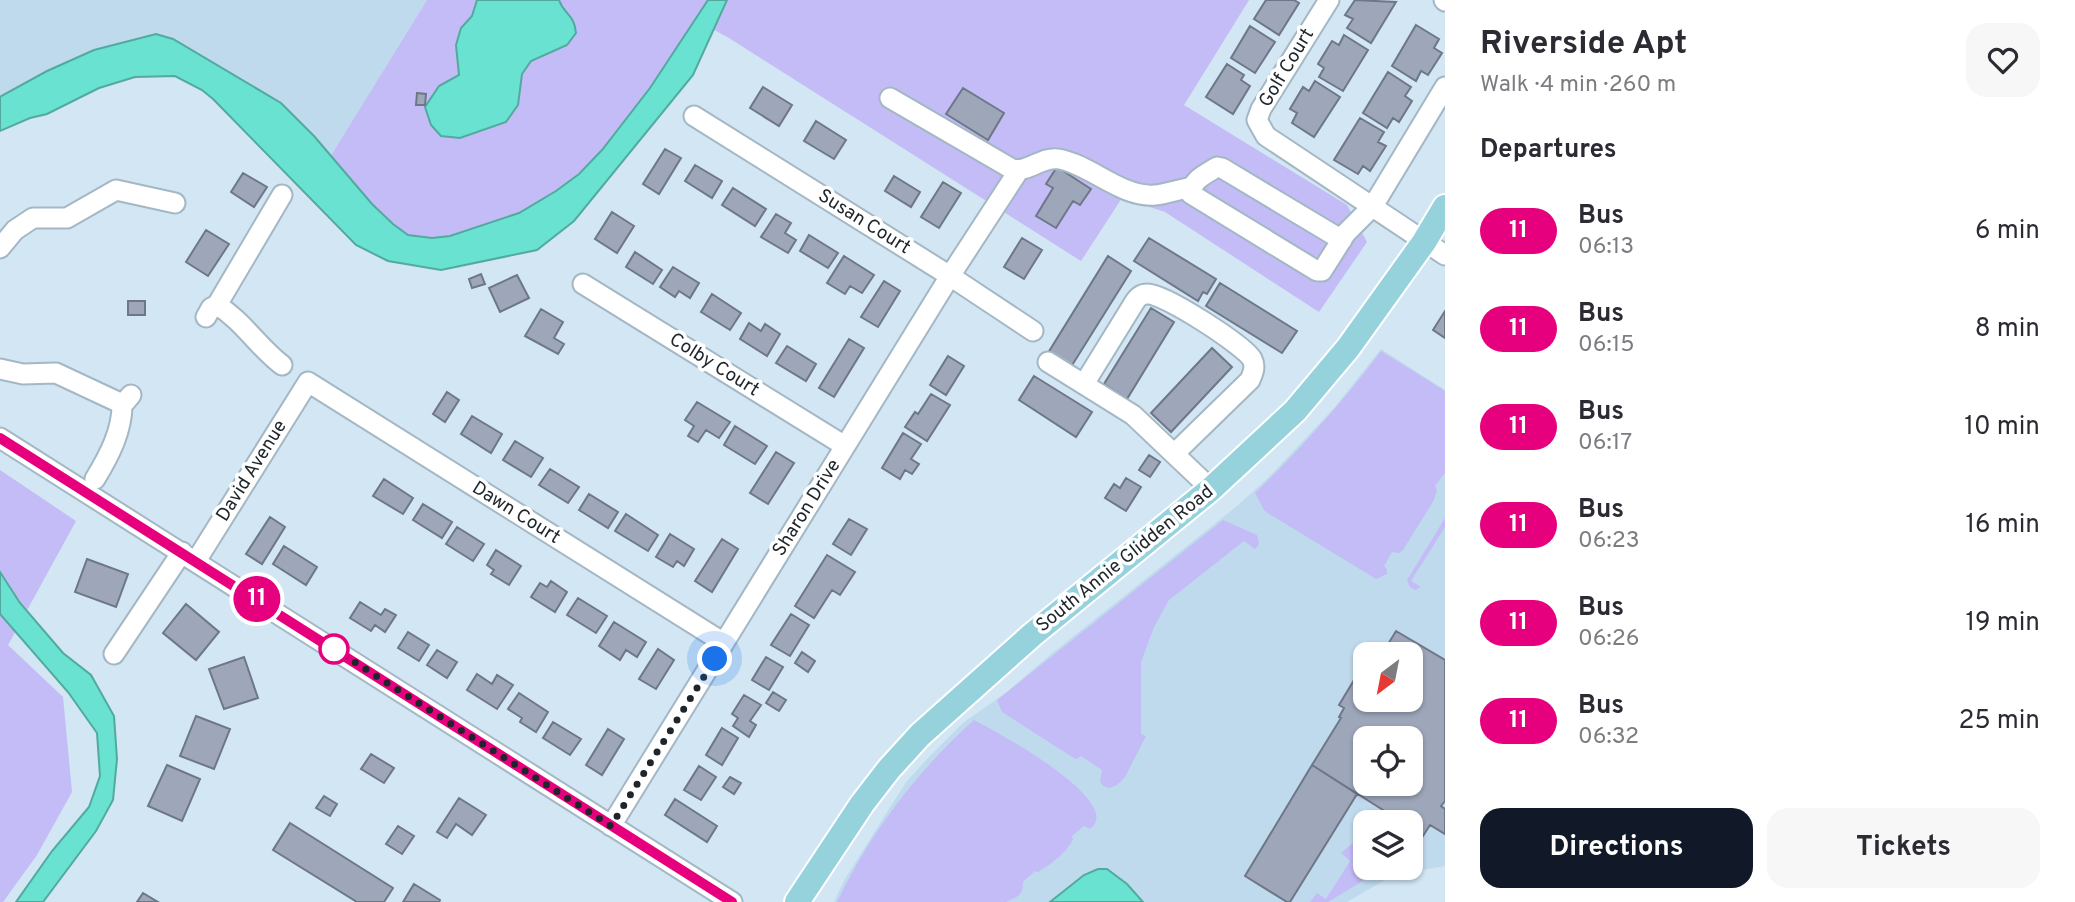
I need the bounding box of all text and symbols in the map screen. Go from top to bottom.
button: heart [1966,23,2040,97]
street label: Golf Court [1254,24,1320,112]
text: Riverside Apt [1480,24,1687,66]
text: Walk · 4 min · 260 m [1480,71,1676,100]
text: Departures [1480,134,1617,167]
street label: Susan Court [813,184,915,260]
text: Bus [1578,200,1624,233]
text: 6 min [1975,215,2040,248]
text: 11 [1509,216,1528,246]
text: 06:13 [1578,233,1634,262]
text: Bus [1578,298,1624,331]
text: 8 min [1975,313,2040,346]
text: 11 [1509,314,1528,344]
street label: Colby Court [664,328,764,402]
text: 06:15 [1578,331,1635,360]
text: Bus [1578,396,1624,429]
text: 10 min [1964,411,2040,444]
text: 11 [1509,412,1528,442]
street label: David Avenue [211,416,293,526]
text: 06:17 [1578,429,1632,458]
street label: Sharon Drive [768,455,846,561]
street label: Dawn Court [467,476,565,550]
street label: South Annie Glidden Road [1031,480,1219,638]
text: Bus [1578,494,1624,527]
text: 16 min [1965,509,2040,542]
text: 11 [1509,510,1528,540]
text: 06:23 [1578,527,1640,556]
line badge: 11 [226,576,288,622]
text: 11 [247,584,267,614]
text: Bus [1578,592,1624,625]
text: 19 min [1965,607,2040,640]
text: 11 [1509,608,1528,638]
text: 06:26 [1578,625,1639,654]
unlabelled marker [319,634,349,664]
your location [697,641,732,676]
north arrow [1353,642,1423,712]
map controls [1353,642,1423,880]
text: Bus [1578,690,1624,723]
text: 25 min [1959,705,2040,738]
text: 11 [1509,706,1528,736]
text: 06:32 [1578,723,1639,752]
button: locate [1353,726,1423,796]
button: Directions [1480,808,1753,888]
button: Tickets [1767,808,2040,888]
button: layers [1353,810,1423,880]

